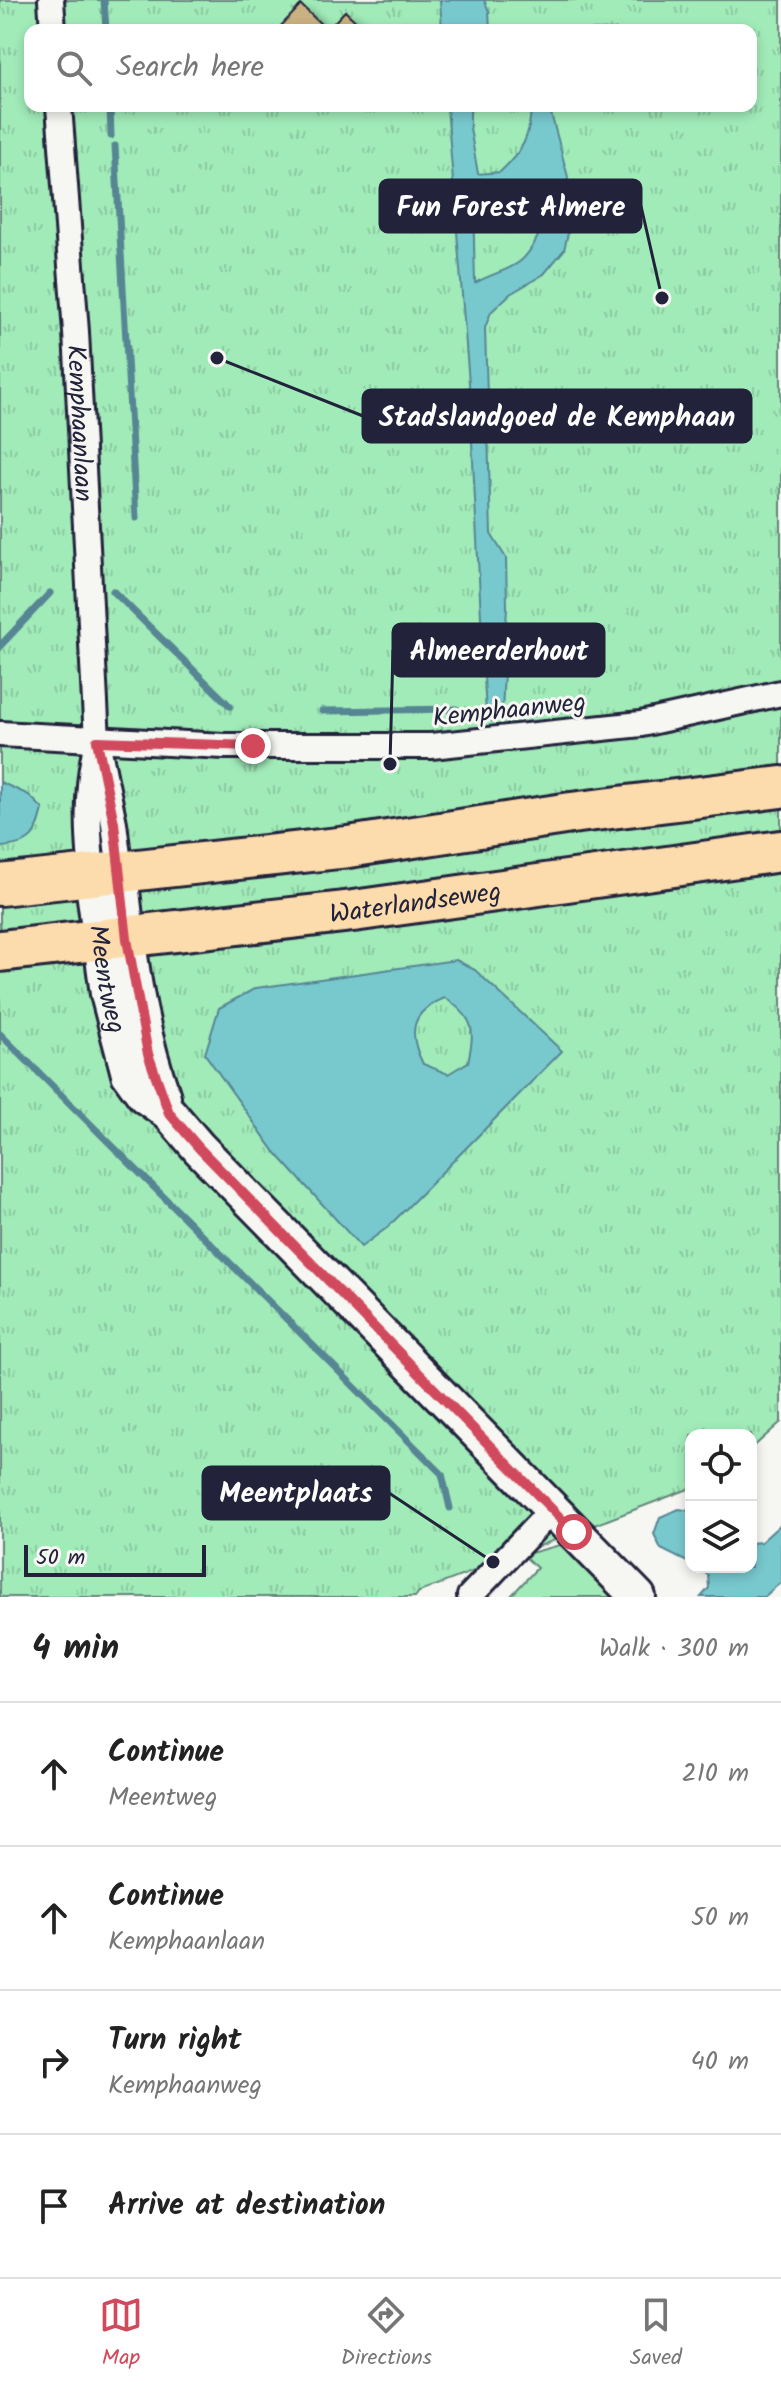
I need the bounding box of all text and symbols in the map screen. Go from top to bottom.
search box [24,24,757,112]
text: Search here [116,44,264,92]
icon: search [52,46,96,90]
callout: Fun Forest Almere [380,180,641,232]
text: Fun Forest Almere [397,186,626,231]
street label: Kemphaanlaan [54,344,104,503]
callout: Stadslandgoed de Kemphaan [363,390,751,442]
text: Stadslandgoed de Kemphaan [379,396,735,441]
callout: Almeerderhout [393,624,604,676]
text: Almeerderhout [409,630,589,675]
street label: Kemphaanweg [430,682,588,740]
route end [235,728,271,764]
street label: Waterlandseweg [327,871,504,937]
street label: Meentweg [76,922,136,1038]
map controls [685,1429,757,1573]
button: locate [685,1429,757,1501]
callout: Meentplaats [203,1467,389,1519]
text: Meentplaats [219,1472,373,1517]
button: layers [685,1501,757,1573]
route start [556,1514,592,1550]
scale bar [24,1541,206,1577]
text: 50 m [36,1541,85,1576]
text: 4 min [32,1622,119,1676]
text: Walk · 300 m [599,1628,749,1670]
text: Continue [108,1729,224,1777]
icon: ahead [32,1752,76,1796]
text: 210 m [682,1753,749,1795]
text: Meentweg [108,1777,217,1819]
text: Continue [108,1873,224,1921]
icon: ahead [32,1896,76,1940]
text: 50 m [691,1897,749,1939]
text: Kemphaanlaan [108,1921,265,1963]
text: Turn right [108,2017,241,2065]
icon: right [32,2040,76,2084]
text: 40 m [691,2041,749,2083]
text: Kemphaanweg [108,2065,262,2107]
text: Arrive at destination [108,2182,385,2230]
icon: arrive [32,2184,76,2228]
tab: Map [99,2293,143,2376]
tab: Directions [341,2293,432,2376]
tab: Saved [630,2293,682,2376]

